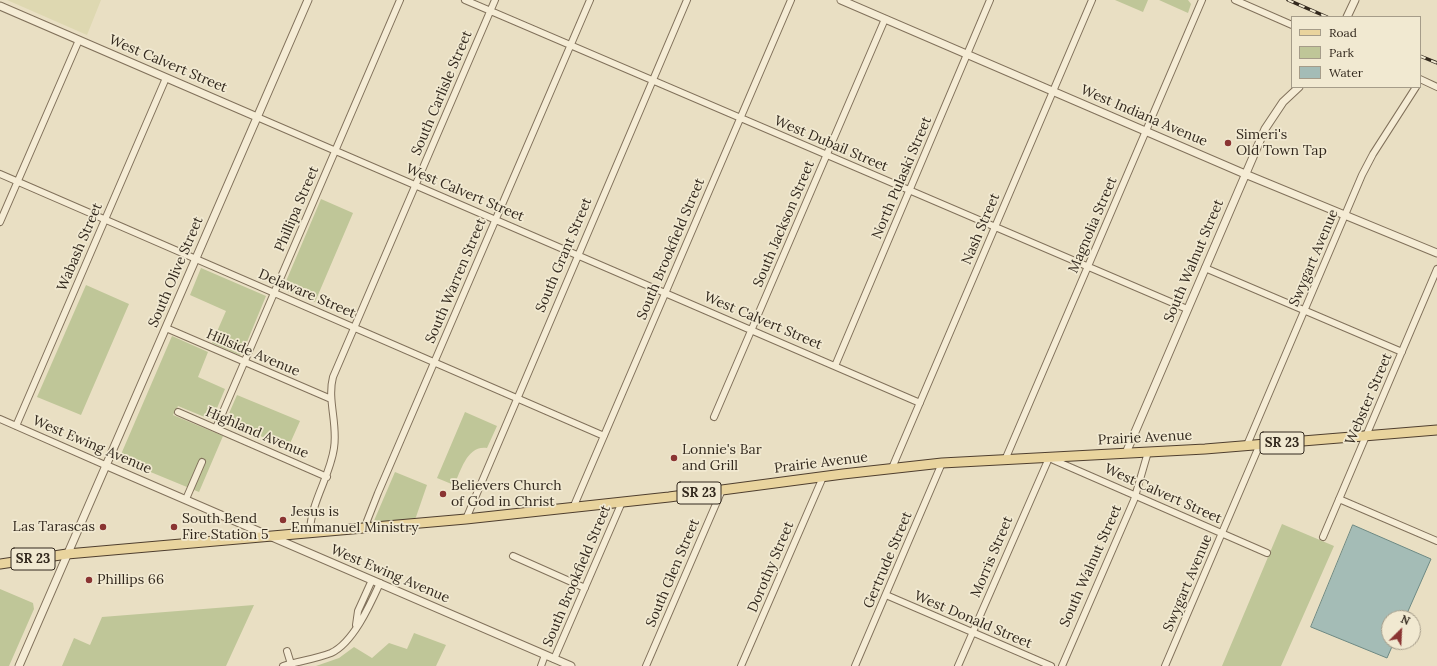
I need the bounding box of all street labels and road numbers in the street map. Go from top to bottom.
street label: South Carlisle Street [408,28,476,158]
street label: West Calvert Street [106,31,230,97]
street label: West Indiana Avenue [1078,82,1210,150]
street label: West Dubail Street [772,112,890,176]
street label: North Pulaski Street [869,114,935,242]
street label: South Jackson Street [750,158,818,290]
street label: West Calvert Street [403,160,527,226]
street label: Phillipa Street [271,164,323,254]
street label: Magnolia Street [1065,174,1121,276]
street label: South Brookfield Street [634,176,708,322]
street label: Nash Street [958,191,1004,267]
street label: South Grant Street [532,195,596,315]
street label: South Walnut Street [1160,197,1228,325]
street label: Wabash Street [54,200,106,294]
street label: Swygart Avenue [1286,207,1342,309]
street label: South Olive Street [145,214,207,330]
street label: South Warren Street [422,216,490,346]
street label: Delaware Street [256,266,358,322]
street label: West Calvert Street [701,288,825,354]
street label: Hillside Avenue [204,326,302,380]
street label: Webster Street [1342,351,1396,447]
street label: Highland Avenue [203,404,311,462]
street label: West Ewing Avenue [30,412,154,478]
street label: Prairie Avenue [1097,427,1193,449]
road number: SR 23 [1260,432,1304,454]
street label: Prairie Avenue [773,449,869,477]
street label: West Calvert Street [1102,461,1224,527]
road number: SR 23 [677,482,721,504]
street label: South Walnut Street [1056,502,1126,630]
street label: South Brookfield Street [540,503,614,649]
street label: Gertrude Street [860,509,916,611]
street label: Morris Street [967,514,1017,600]
street label: South Glen Street [643,516,703,630]
street label: Dorothy Street [744,519,798,615]
street label: Swygart Avenue [1160,532,1216,634]
street label: West Ewing Avenue [328,541,452,607]
road number: SR 23 [11,548,55,570]
street label: West Donald Street [912,588,1034,652]

